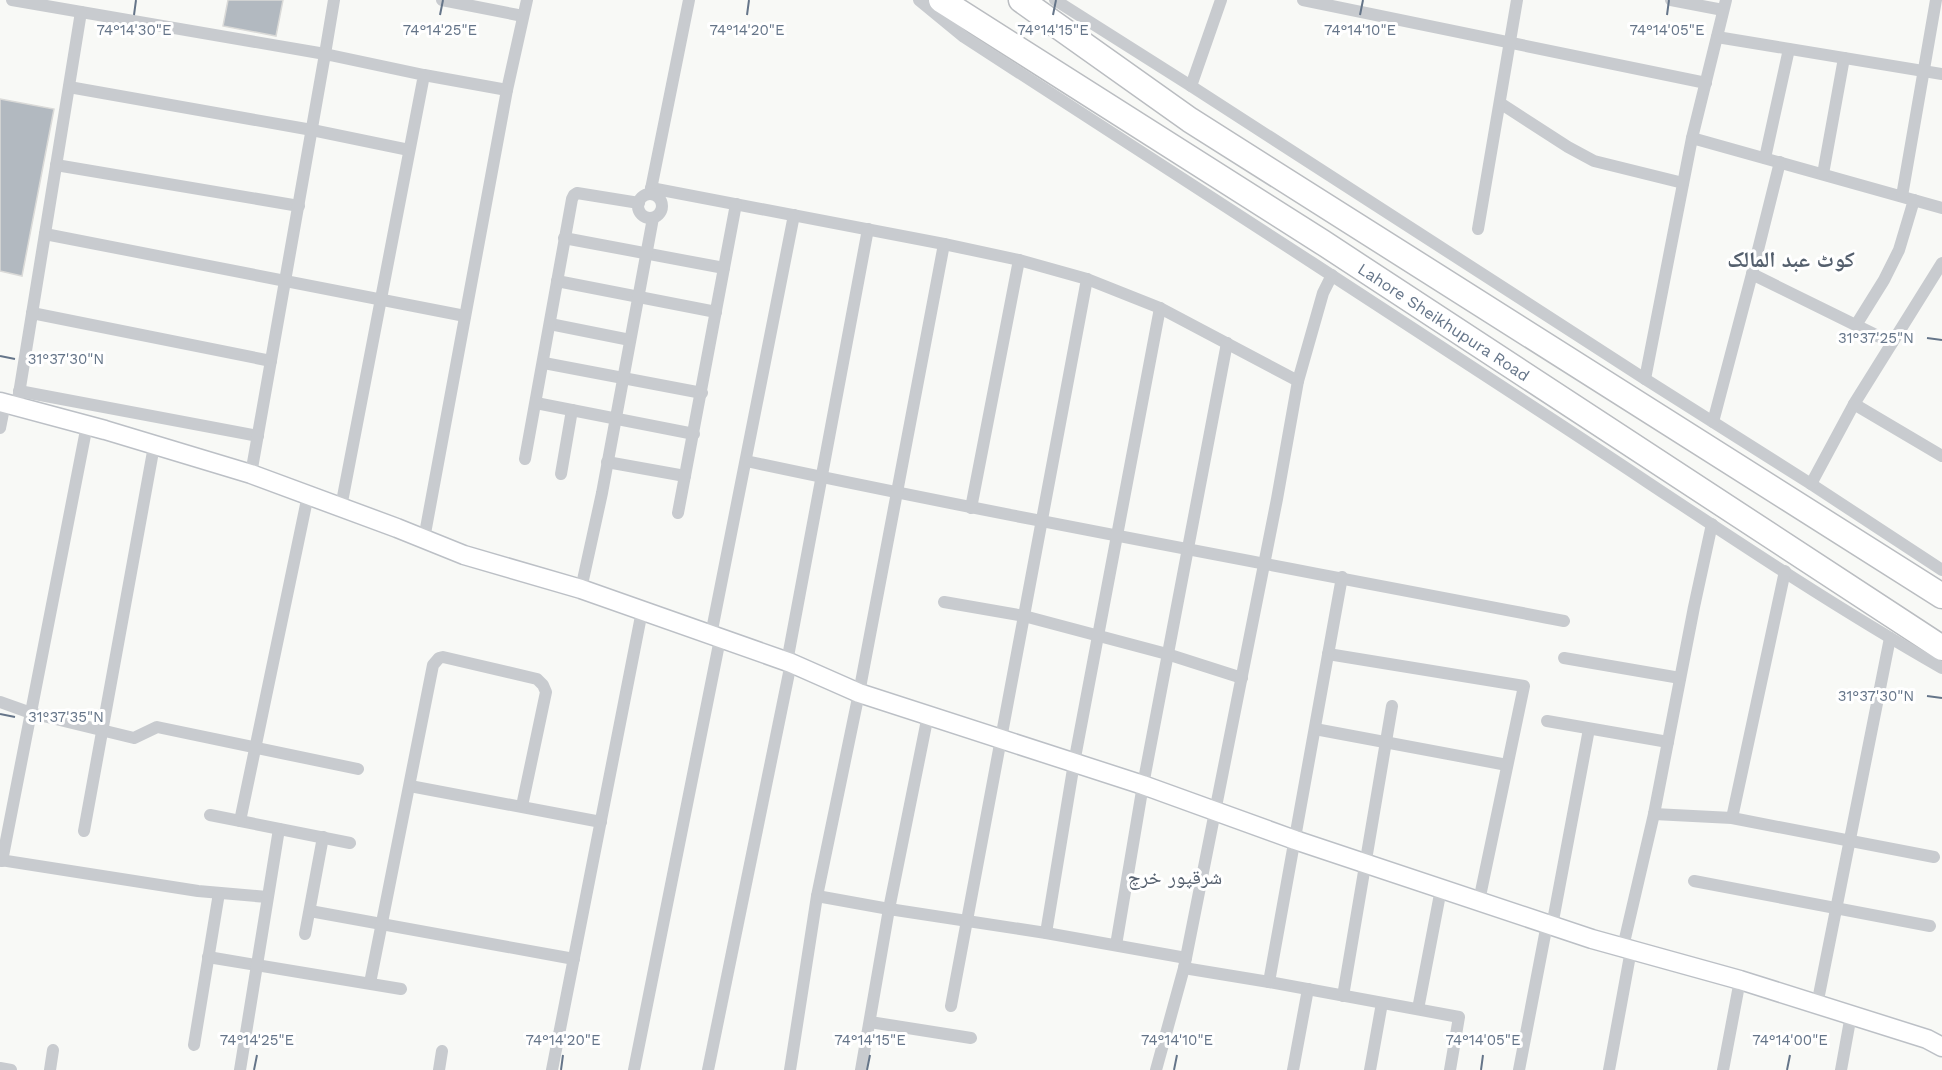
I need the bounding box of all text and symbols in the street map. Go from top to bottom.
text: 74°14'30"E [97,21,171,39]
text: 74°14'25"E [403,21,477,39]
text: 74°14'20"E [710,21,784,39]
text: 74°14'15"E [1017,21,1089,39]
text: 74°14'10"E [1324,21,1396,39]
text: 74°14'05"E [1630,21,1704,39]
district label: کوٹ عبد المالک [1727,247,1855,273]
street label: Lahore Sheikhupura Road [1354,259,1533,385]
text: 31°37'25"N [1838,329,1914,347]
text: 31°37'30"N [28,350,104,368]
text: 31°37'30"N [1838,687,1914,705]
text: 31°37'35"N [28,708,104,726]
district label: شرقپور خرچ [1128,865,1222,890]
text: 74°14'25"E [220,1031,294,1049]
text: 74°14'20"E [526,1031,600,1049]
text: 74°14'15"E [834,1031,906,1049]
text: 74°14'10"E [1141,1031,1213,1049]
text: 74°14'05"E [1446,1031,1520,1049]
text: 74°14'00"E [1752,1031,1828,1049]

